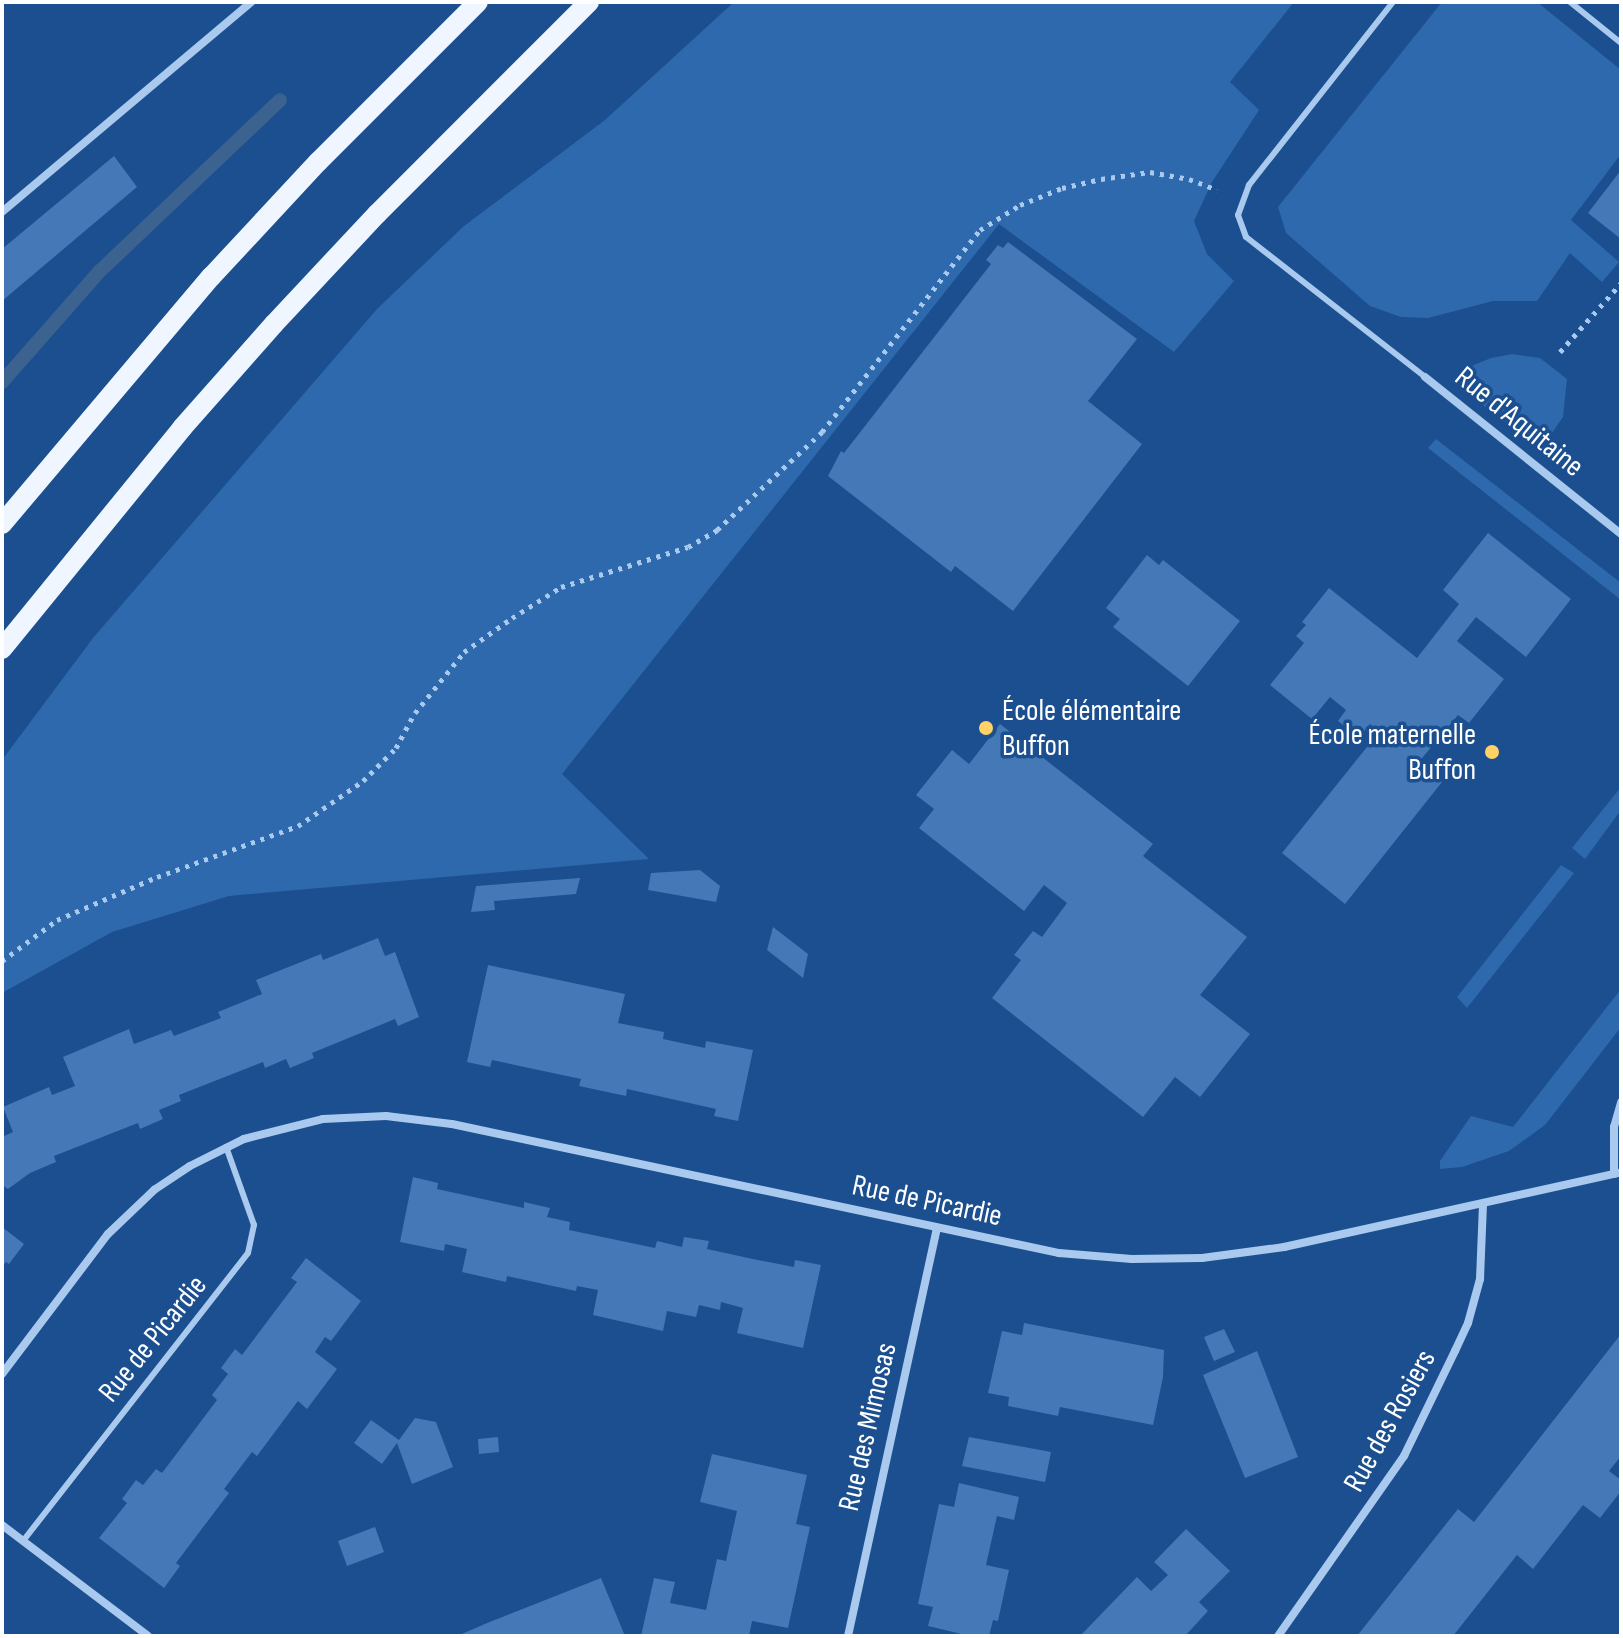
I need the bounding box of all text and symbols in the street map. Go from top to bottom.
street label: Rue d'Aquitaine [1447,359,1591,485]
place label: École élémentaire Buffon [1002,693,1181,764]
place label: École maternelle Buffon [1309,717,1476,788]
marker: École élémentaire Buffon [977,719,995,737]
marker: École maternelle Buffon [1483,743,1501,761]
street label: Rue de Picardie [849,1168,1005,1234]
street label: Rue de Picardie [91,1269,215,1409]
street label: Rue des Mimosas [831,1339,905,1515]
street label: Rue des Rosiers [1336,1344,1444,1498]

